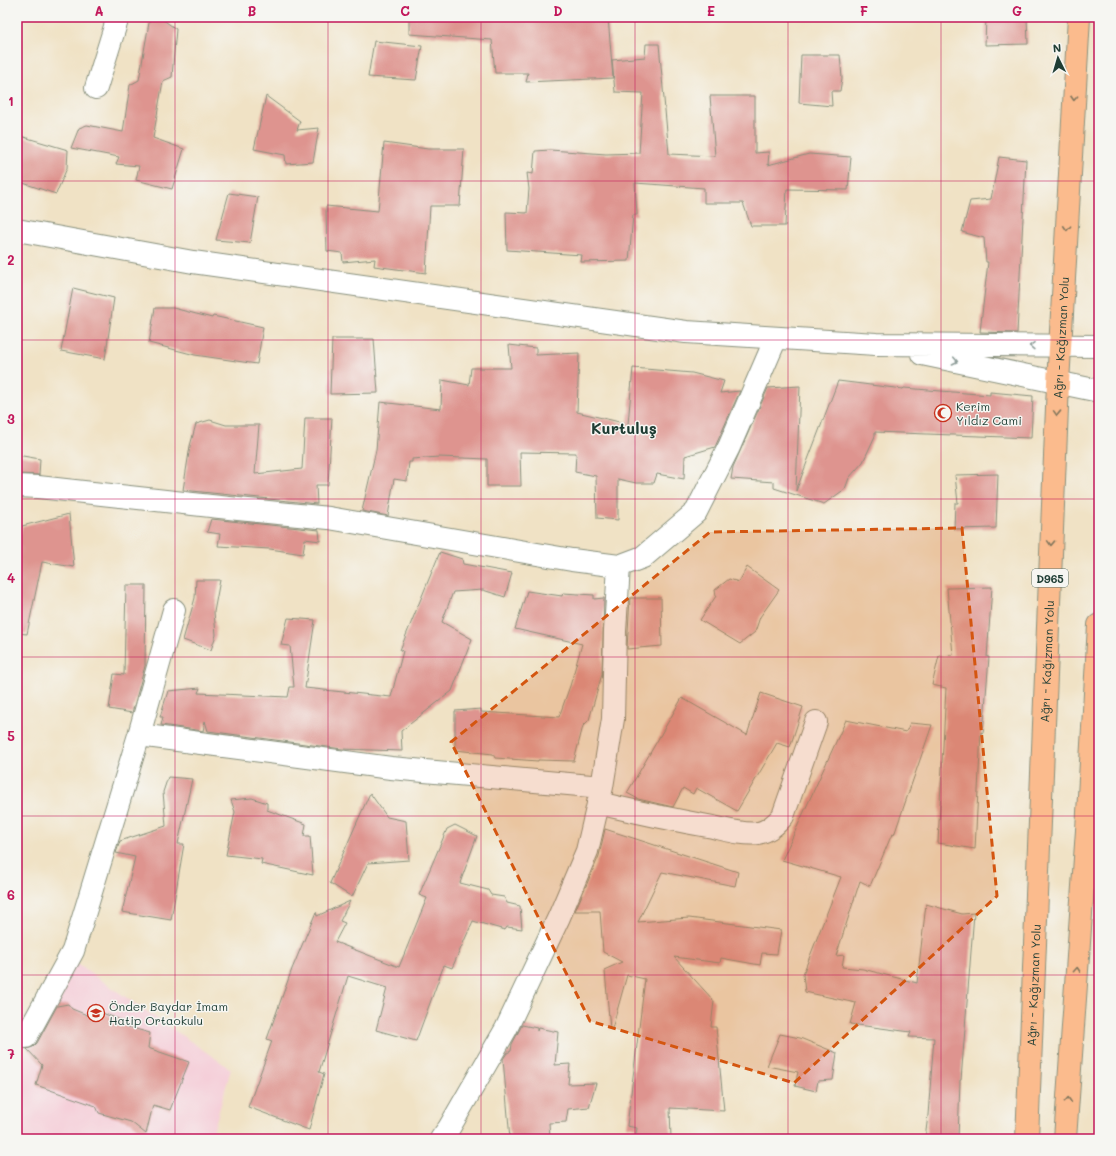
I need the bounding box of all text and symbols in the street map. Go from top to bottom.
text: A [94,2,104,19]
text: B [248,2,257,19]
text: C [400,2,410,19]
text: D [553,2,563,19]
text: E [707,2,715,19]
text: F [860,2,868,19]
text: G [1012,2,1022,19]
north arrow [1038,38,1078,78]
text: N [1052,40,1062,55]
text: 1 [8,92,14,109]
one-way arrow [1070,95,1079,101]
one-way arrow [1062,225,1071,231]
text: 2 [7,251,15,268]
street label: Ağrı - Kağızman Yolu [1049,276,1072,399]
one-way arrow [1029,341,1035,350]
one-way arrow [952,356,958,365]
place label: Kerim Yıldız Cami [956,398,1022,428]
mosque icon: Kerim Yıldız Cami [933,403,953,423]
text: 3 [7,410,15,427]
one-way arrow [1053,410,1061,416]
district label: Kurtuluş [591,417,657,439]
one-way arrow [1047,540,1056,546]
text: 4 [7,569,15,586]
road number: D965 [1032,569,1068,587]
street label: Ağrı - Kağızman Yolu [1036,600,1057,723]
text: 5 [7,727,15,744]
text: 6 [7,886,15,903]
street label: Ağrı - Kağızman Yolu [1023,924,1044,1047]
one-way arrow [1072,967,1081,973]
place label: Önder Baydar İmam Hatip Ortaokulu [109,998,228,1028]
school or university icon: Önder Baydar İmam Hatip Ortaokulu [86,1003,106,1023]
text: 7 [7,1045,15,1062]
one-way arrow [1063,1097,1072,1103]

